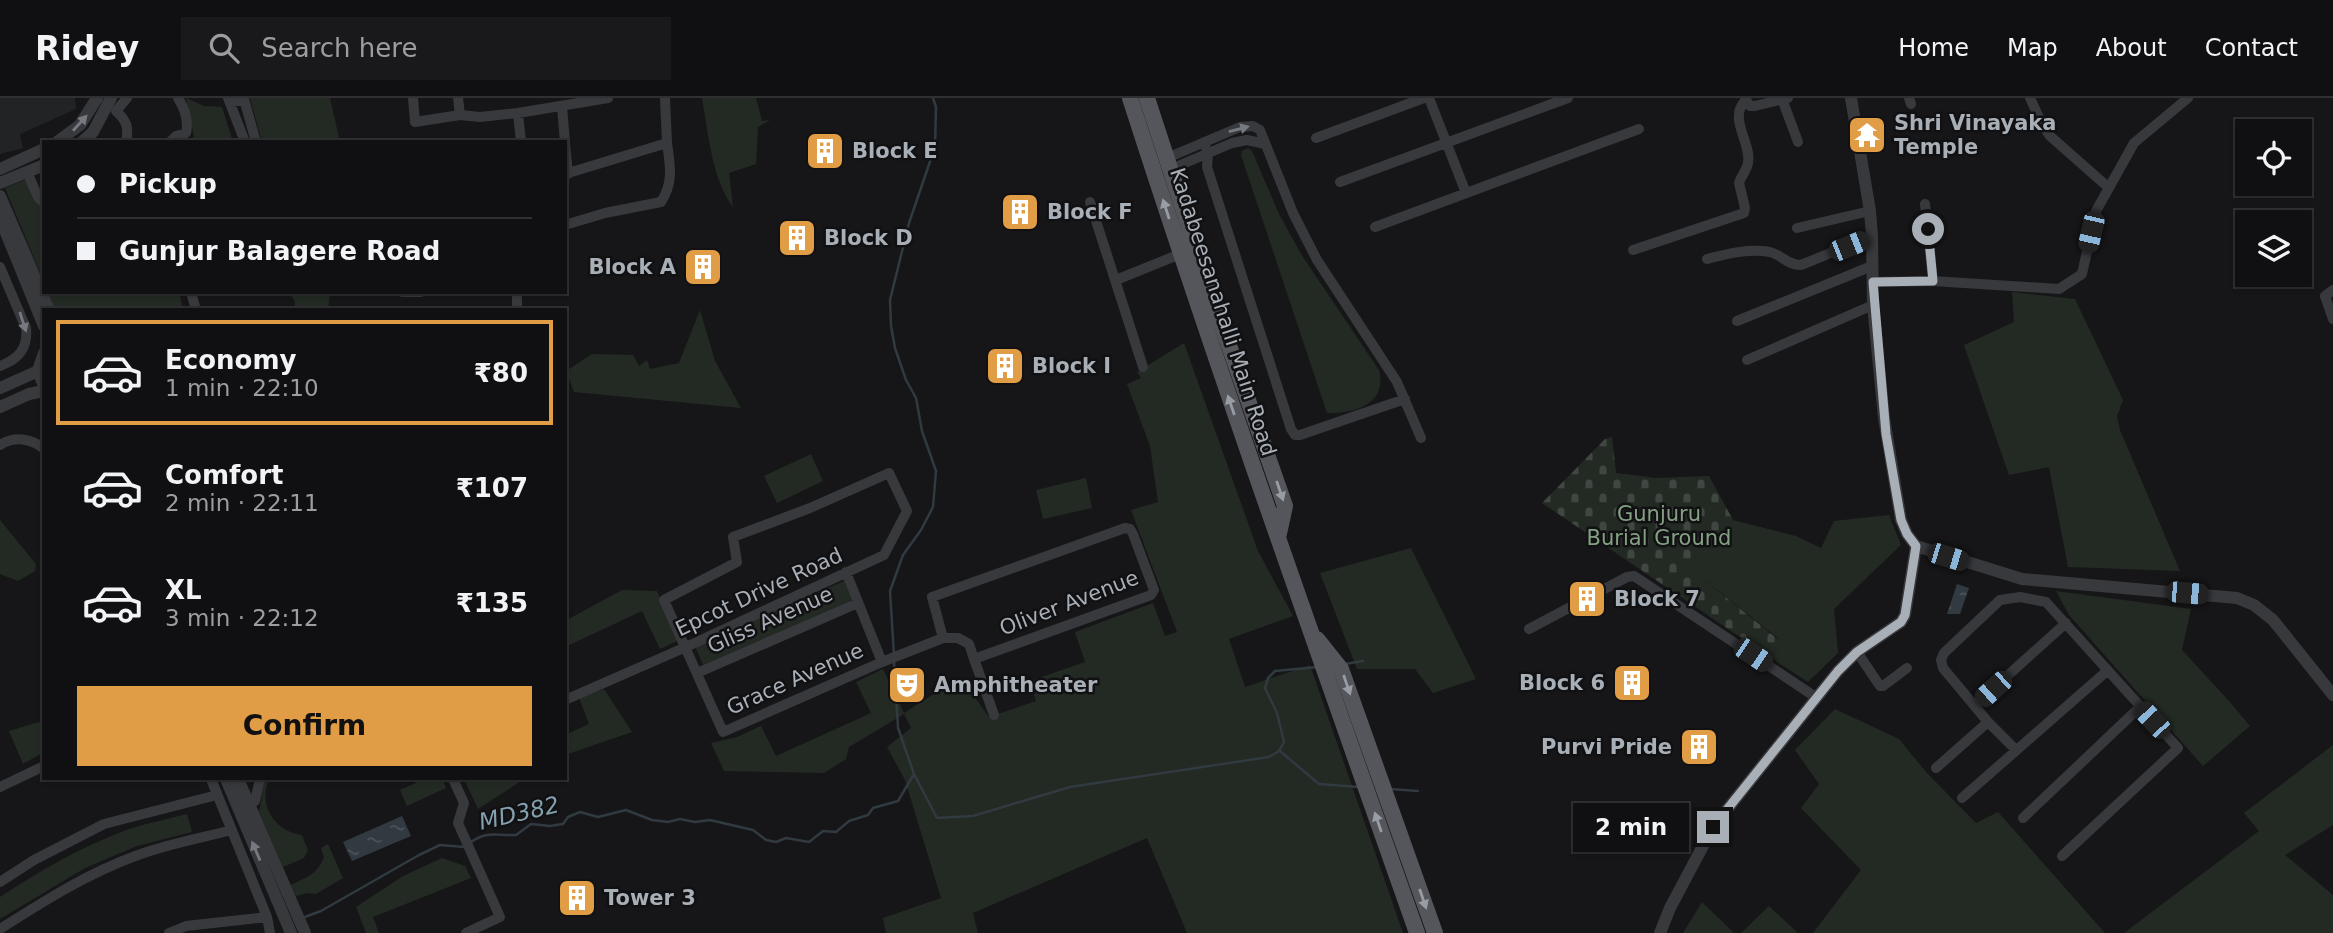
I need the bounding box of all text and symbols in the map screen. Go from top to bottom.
search box [181,17,671,80]
text: Ridey [35,29,139,68]
icon: search [205,29,243,67]
text: Search here [261,33,417,63]
text: Home [1898,34,1969,62]
text: Map [2007,34,2058,62]
text: About [2096,34,2167,62]
text: Contact [2205,34,2298,62]
place label: Shri Vinayaka Temple [1894,111,2057,159]
one-way arrow [72,114,88,132]
temple icon: Shri Vinayaka Temple [1846,114,1888,156]
map controls [2235,119,2312,287]
button: locate [2235,119,2312,196]
one-way arrow [1228,123,1250,134]
building icon: Block E [804,130,846,172]
place label: Block E [852,139,938,163]
street label: Kadabeesanahalli Main Road [1165,165,1281,459]
text: Pickup [119,169,217,199]
building icon: Block F [999,191,1041,233]
one-way arrow [1160,198,1171,219]
place label: Block F [1047,200,1133,224]
car [2077,209,2106,255]
button: layers [2235,210,2312,287]
route start [1912,213,1944,245]
building icon: Block D [776,217,818,259]
place label: Block D [824,226,913,250]
car [1826,228,1873,264]
text: Gunjur Balagere Road [119,236,440,266]
building icon: Block A [682,246,724,288]
place label: Block A [588,255,677,279]
one-way arrow [18,311,29,332]
icon: car [81,341,144,404]
text: Economy [165,345,296,375]
building icon: Block I [984,345,1026,387]
place label: Block I [1032,354,1111,378]
text: ₹80 [474,358,528,388]
text: 1 min · 22:10 [165,375,319,401]
one-way arrow [1225,394,1236,415]
icon: car [81,456,144,519]
text: Comfort [165,460,283,490]
text: ₹107 [456,473,528,503]
one-way arrow [1275,481,1286,502]
text: 2 min · 22:11 [165,490,319,516]
park label: Gunjuru Burial Ground [1587,502,1731,550]
car [1925,541,1972,573]
street label: Epcot Drive Road [672,543,846,641]
street label: Oliver Avenue [996,565,1142,641]
icon: car [81,571,144,634]
text: XL [165,575,202,605]
building icon: Block 7 [1566,578,1608,620]
car [2166,581,2209,605]
street label: Gliss Avenue [704,582,836,658]
place label: Block 7 [1614,587,1700,611]
text: ₹135 [456,588,528,618]
text: 3 min · 22:12 [165,605,319,631]
car [1730,635,1777,675]
street label: Grace Avenue [723,638,867,720]
building icon: Block 6 [1611,662,1653,704]
theatre icon: Amphitheater [886,664,928,706]
car [1971,667,2016,711]
place label: Block 6 [1519,671,1605,695]
place label: Amphitheater [934,673,1098,697]
one-way arrow [1342,674,1353,695]
button: Confirm [77,686,532,766]
car [2130,697,2175,743]
building icon: Purvi Pride [1678,726,1720,768]
place label: Purvi Pride [1541,735,1672,759]
water label: MD382 [476,791,562,835]
callout: 2 min [1573,802,1688,852]
route end [1697,811,1729,843]
one-way arrow [1372,812,1383,833]
text: 2 min [1595,814,1667,840]
one-way arrow [250,841,262,861]
building icon: Tower 3 [556,877,598,919]
place label: Tower 3 [604,886,696,910]
one-way arrow [1418,889,1429,910]

